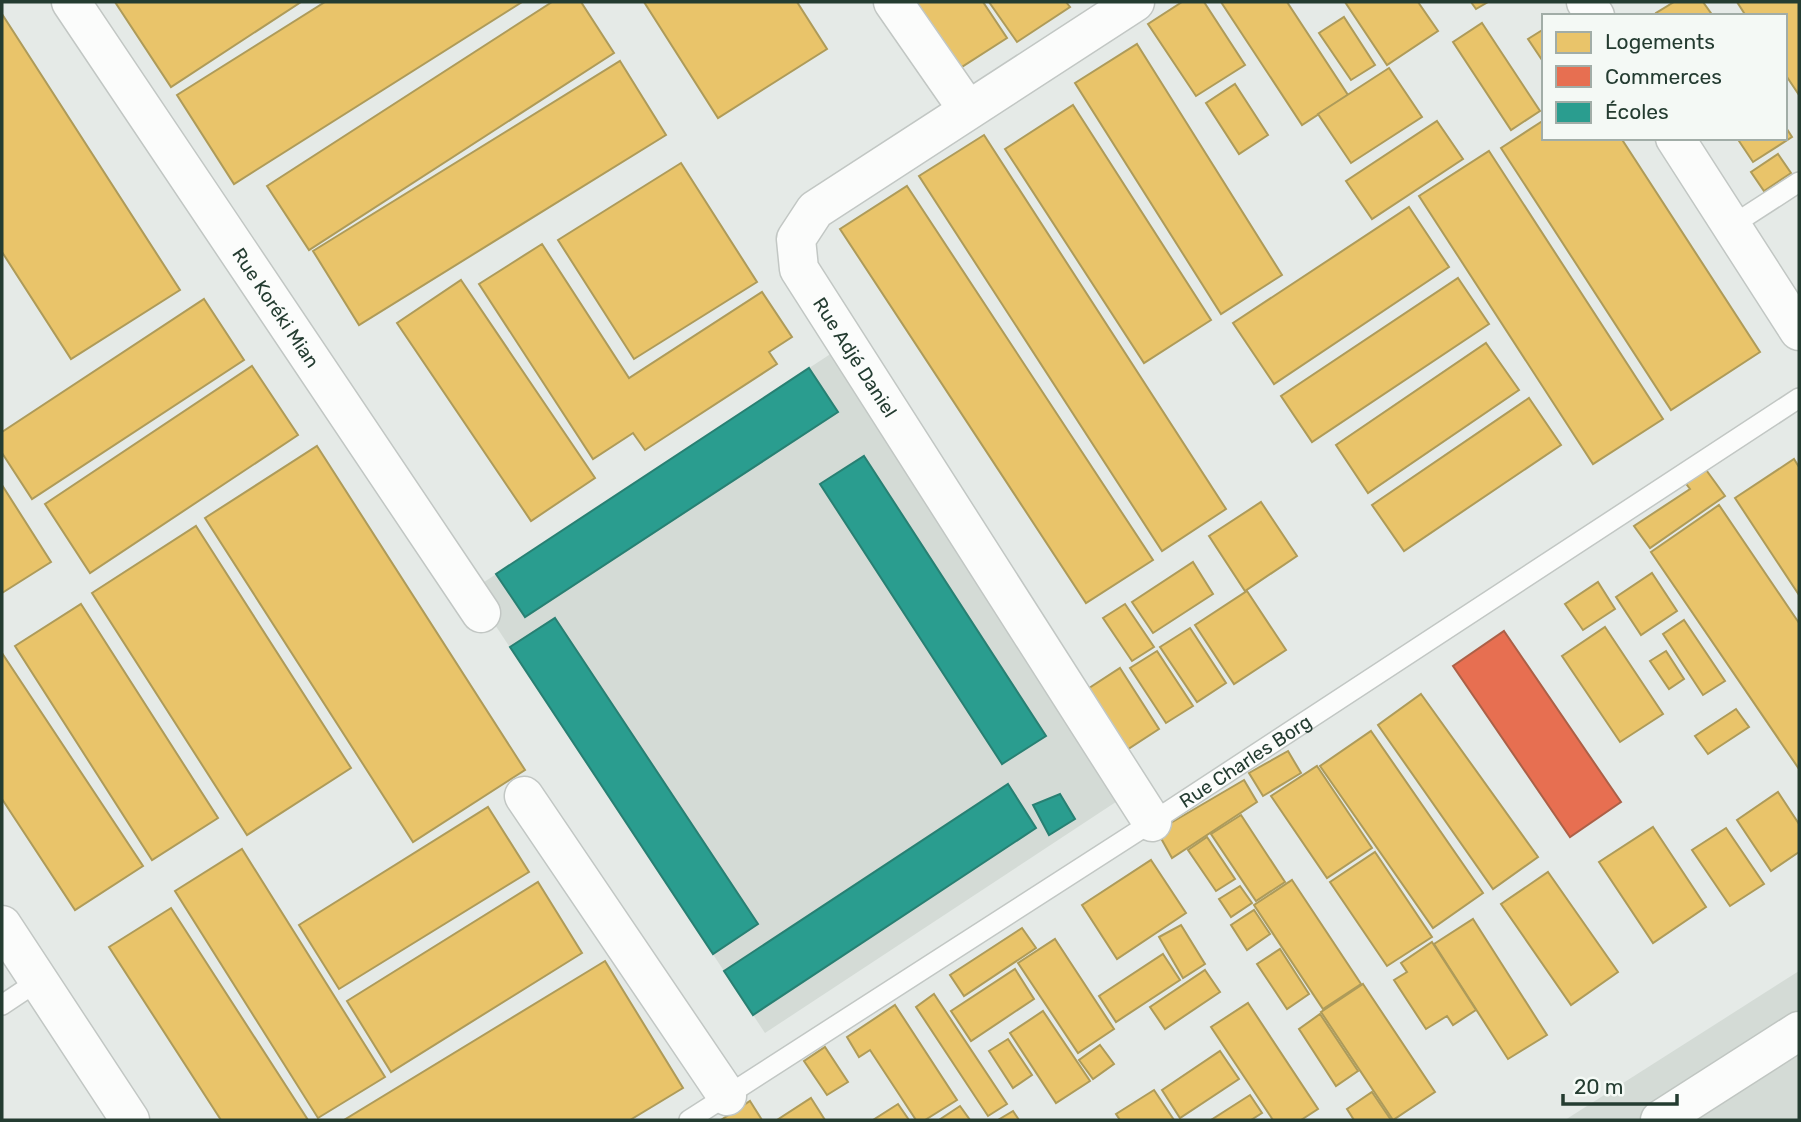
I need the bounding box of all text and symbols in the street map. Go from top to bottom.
legend [1542,14,1787,140]
text: Logements [1605,29,1715,54]
text: Commerces [1605,64,1722,89]
text: Écoles [1605,99,1669,124]
street label: Rue Koréki Mian [227,244,324,372]
street label: Rue Adjé Daniel [808,293,902,422]
street label: Rue Charles Borg [1175,710,1316,813]
scale bar [1563,1062,1677,1106]
text: 20 m [1574,1074,1623,1099]

